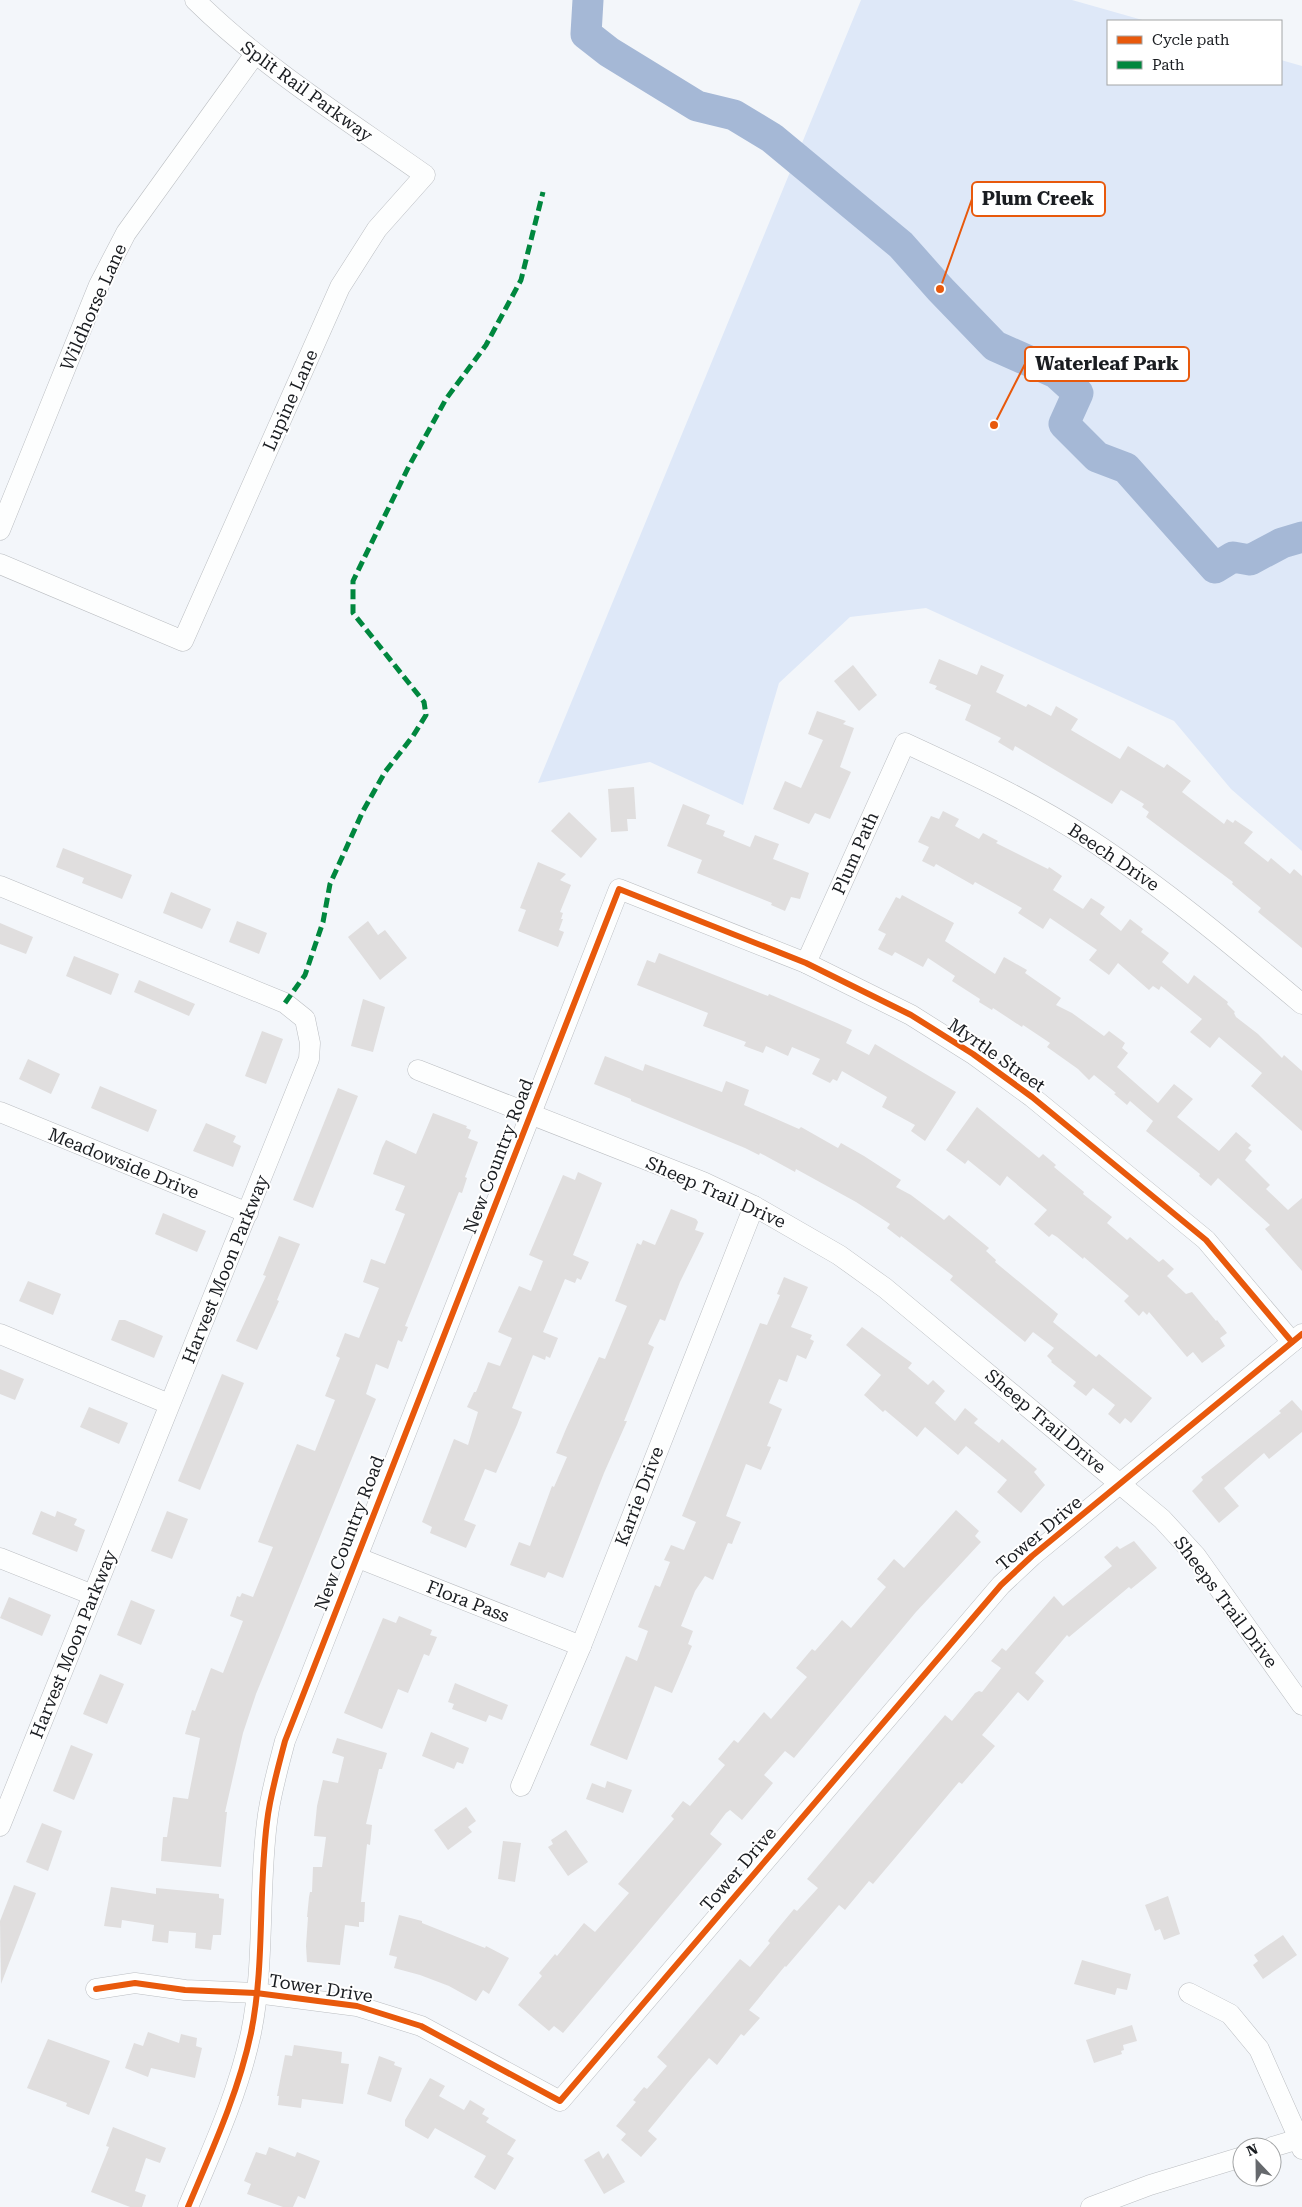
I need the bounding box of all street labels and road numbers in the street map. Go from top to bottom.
street label: Split Rail Parkway [237,36,377,146]
street label: Wildhorse Lane [56,240,130,374]
street label: Lupine Lane [258,346,322,454]
street label: Plum Path [827,808,883,898]
street label: Beech Drive [1064,819,1164,895]
street label: Myrtle Street [944,1014,1050,1096]
street label: New Country Road [459,1075,537,1236]
street label: Meadowside Drive [46,1123,203,1203]
street label: Sheep Trail Drive [643,1152,789,1232]
street label: Harvest Moon Parkway [178,1171,273,1366]
street label: Sheep Trail Drive [982,1365,1111,1478]
street label: Karrie Drive [610,1443,668,1549]
street label: New Country Road [310,1452,388,1613]
street label: Tower Drive [992,1491,1086,1575]
street label: Sheeps Trail Drive [1170,1532,1282,1672]
street label: Harvest Moon Parkway [26,1546,121,1741]
street label: Flora Pass [424,1576,512,1626]
street label: Tower Drive [696,1822,780,1915]
street label: Tower Drive [268,1969,375,2007]

